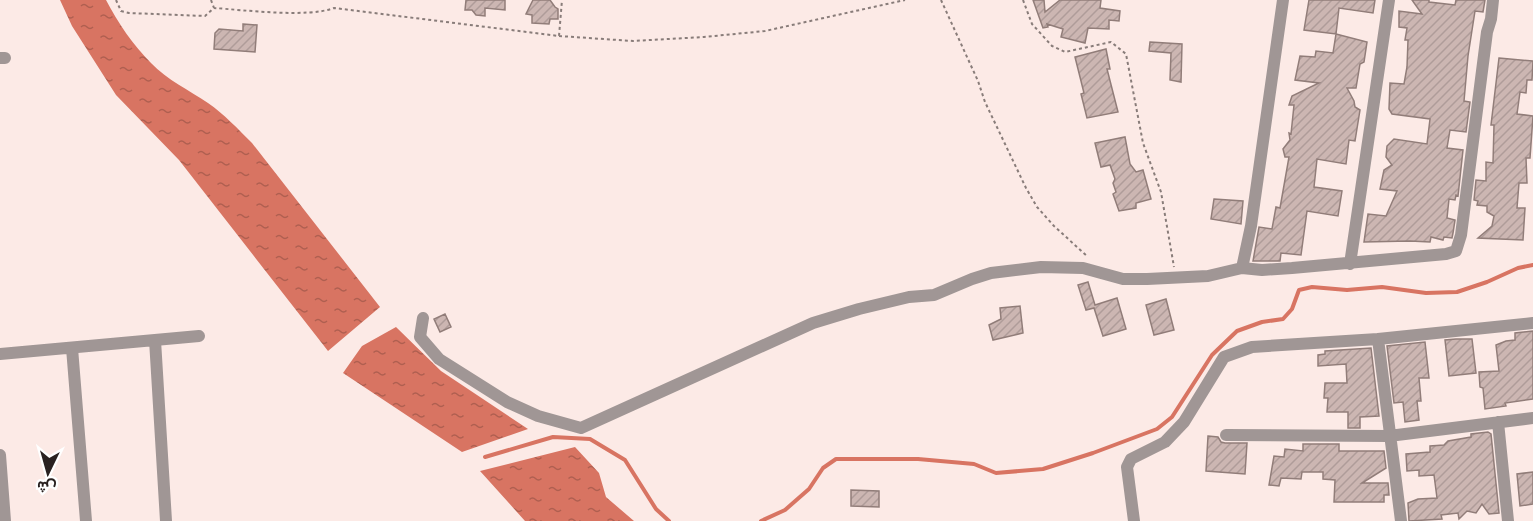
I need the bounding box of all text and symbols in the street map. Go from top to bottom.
north arrow [18,443,78,503]
text: ش [36,475,57,501]

